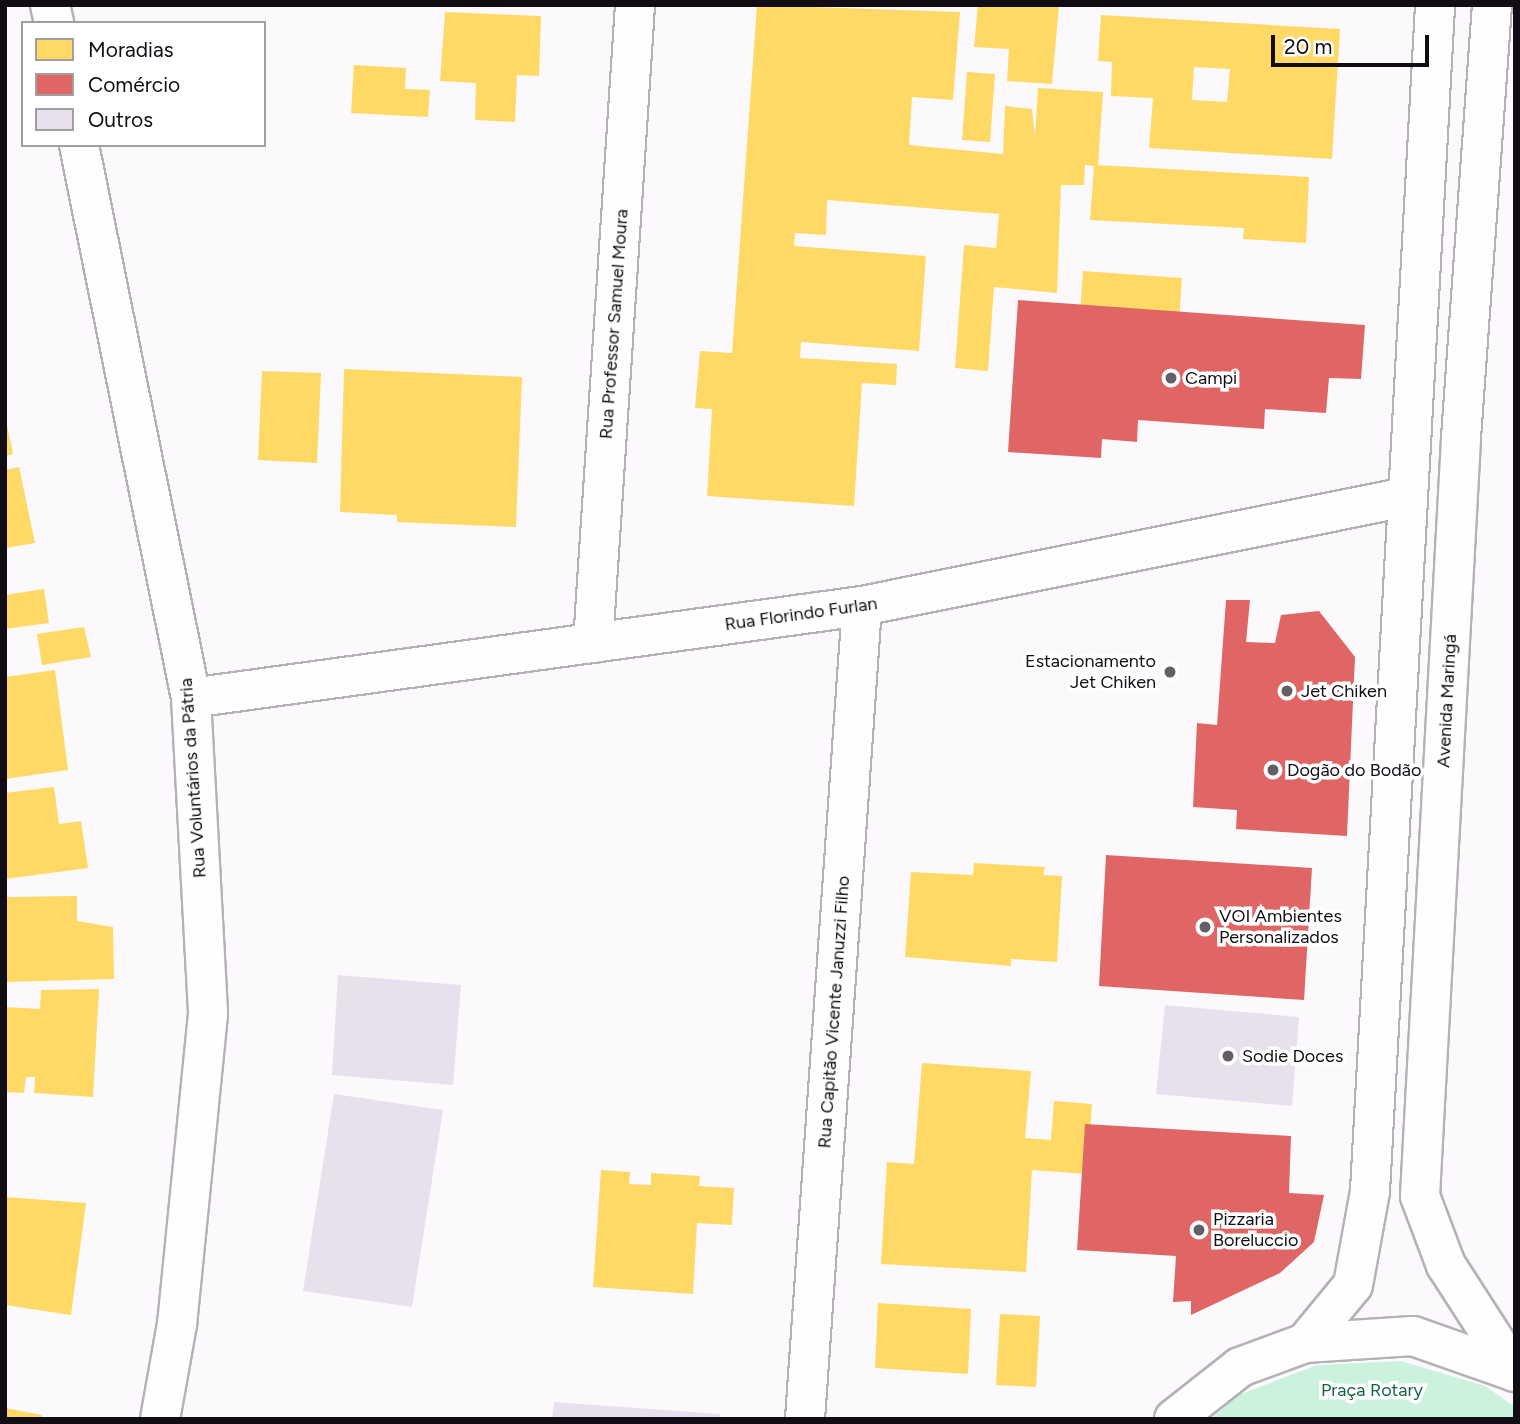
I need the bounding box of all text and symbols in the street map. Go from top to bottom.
legend [21,21,266,147]
scale bar [1275,21,1432,65]
text: 20 m [1284,34,1332,59]
text: Moradias [88,37,173,62]
text: Comércio [88,72,180,97]
text: Outros [88,107,153,132]
street label: Rua Professor Samuel Moura [595,208,633,440]
place label: Campi [1185,367,1237,389]
marker: Campi [1163,370,1179,386]
street label: Rua Florindo Furlan [723,593,879,635]
street label: Avenida Maringá [1433,634,1461,768]
place label: Estacionamento Jet Chiken [1025,651,1156,694]
marker: Estacionamento Jet Chiken [1162,664,1178,680]
street label: Rua Voluntários da Pátria [175,677,211,879]
place label: Jet Chiken [1301,680,1387,702]
marker: Jet Chiken [1279,683,1295,699]
place label: Dogão do Bodão [1287,759,1421,781]
marker: Dogão do Bodão [1265,762,1281,778]
street label: Rua Capitão Vicente Januzzi Filho [814,875,854,1149]
place label: VOI Ambientes Personalizados [1219,906,1342,948]
marker: VOI Ambientes Personalizados [1197,919,1213,935]
place label: Sodie Doces [1242,1045,1343,1067]
marker: Sodie Doces [1220,1048,1236,1064]
place label: Pizzaria Boreluccio [1213,1209,1298,1252]
marker: Pizzaria Boreluccio [1191,1222,1207,1238]
park label: Praça Rotary [1321,1379,1423,1401]

